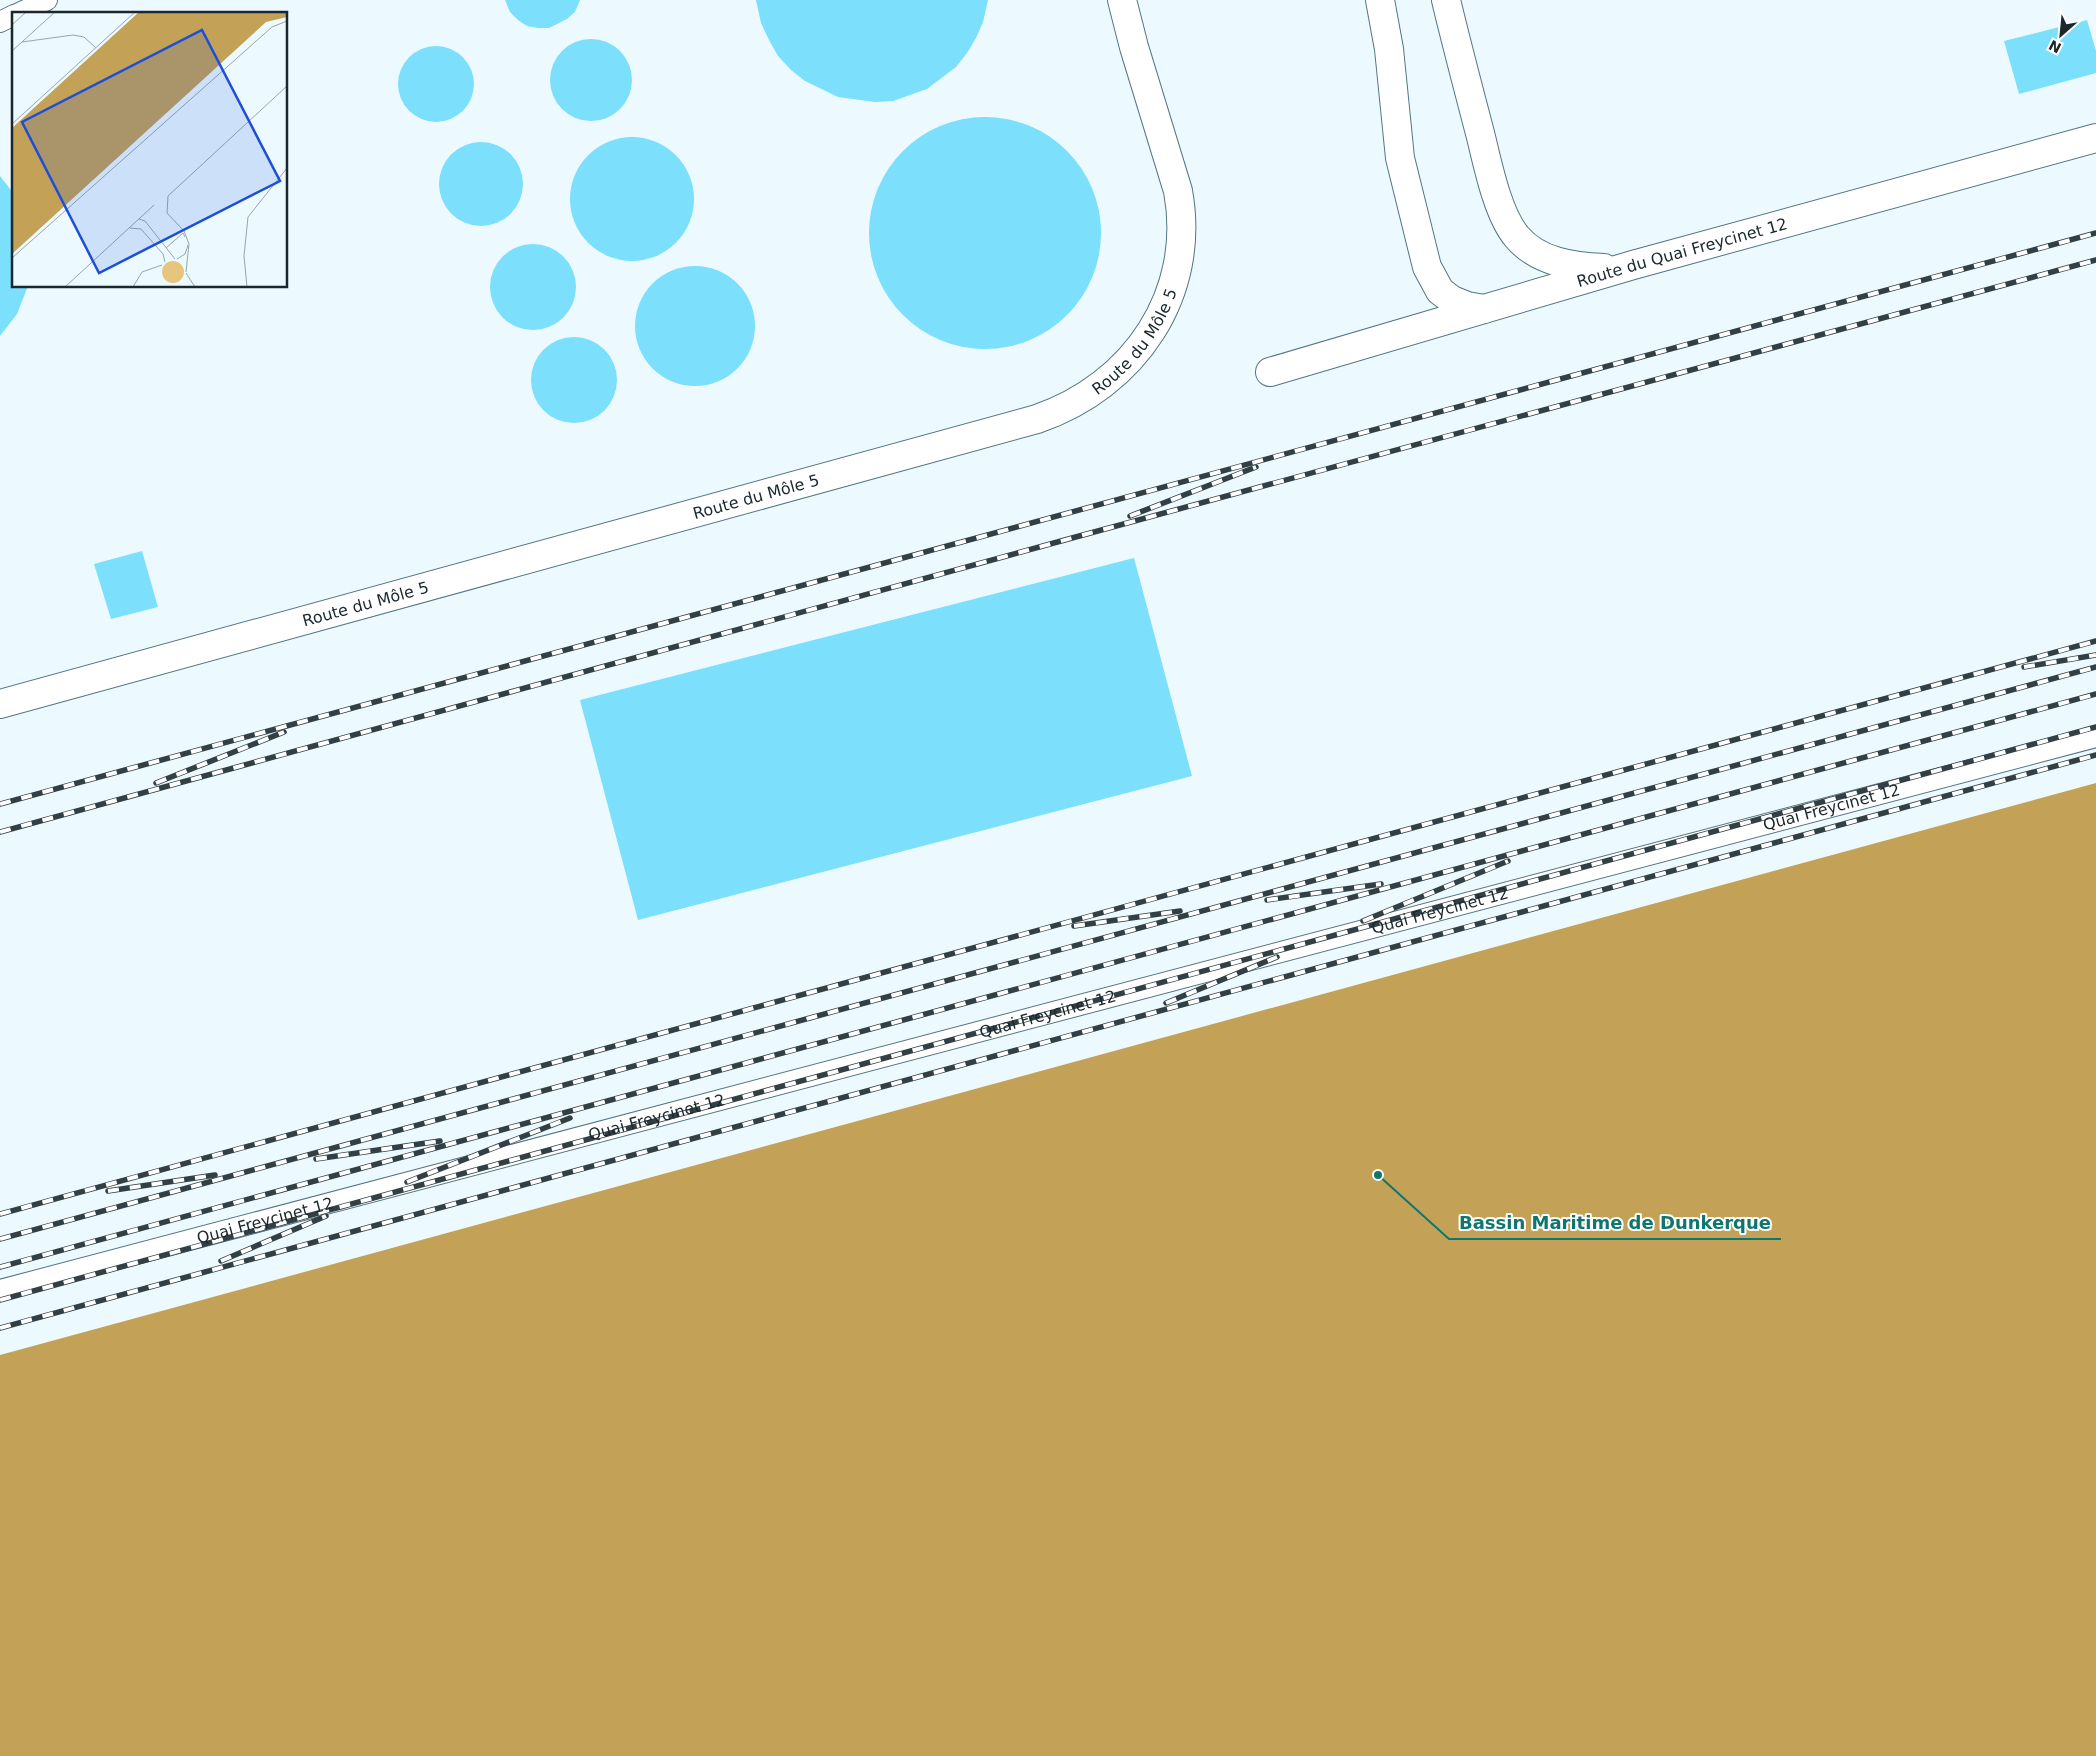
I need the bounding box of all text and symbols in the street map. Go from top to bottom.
north arrow [2036,10,2086,60]
inset map [12,12,288,288]
text: N [2046,37,2064,56]
street label: Route du Quai Freycinet 12 [1575,214,1789,291]
street label: Route du Môle 5 [1088,286,1181,399]
street label: Route du Môle 5 [691,470,821,523]
street label: Route du Môle 5 [300,578,431,630]
street label: Quai Freycinet 12 [1761,780,1902,834]
street label: Quai Freycinet 12 [1369,884,1510,938]
street label: Quai Freycinet 12 [977,986,1118,1042]
street label: Quai Freycinet 12 [586,1090,727,1144]
street label: Quai Freycinet 12 [195,1193,335,1248]
callout: Bassin Maritime de Dunkerque [1449,1206,1781,1239]
text: Bassin Maritime de Dunkerque [1459,1212,1771,1233]

